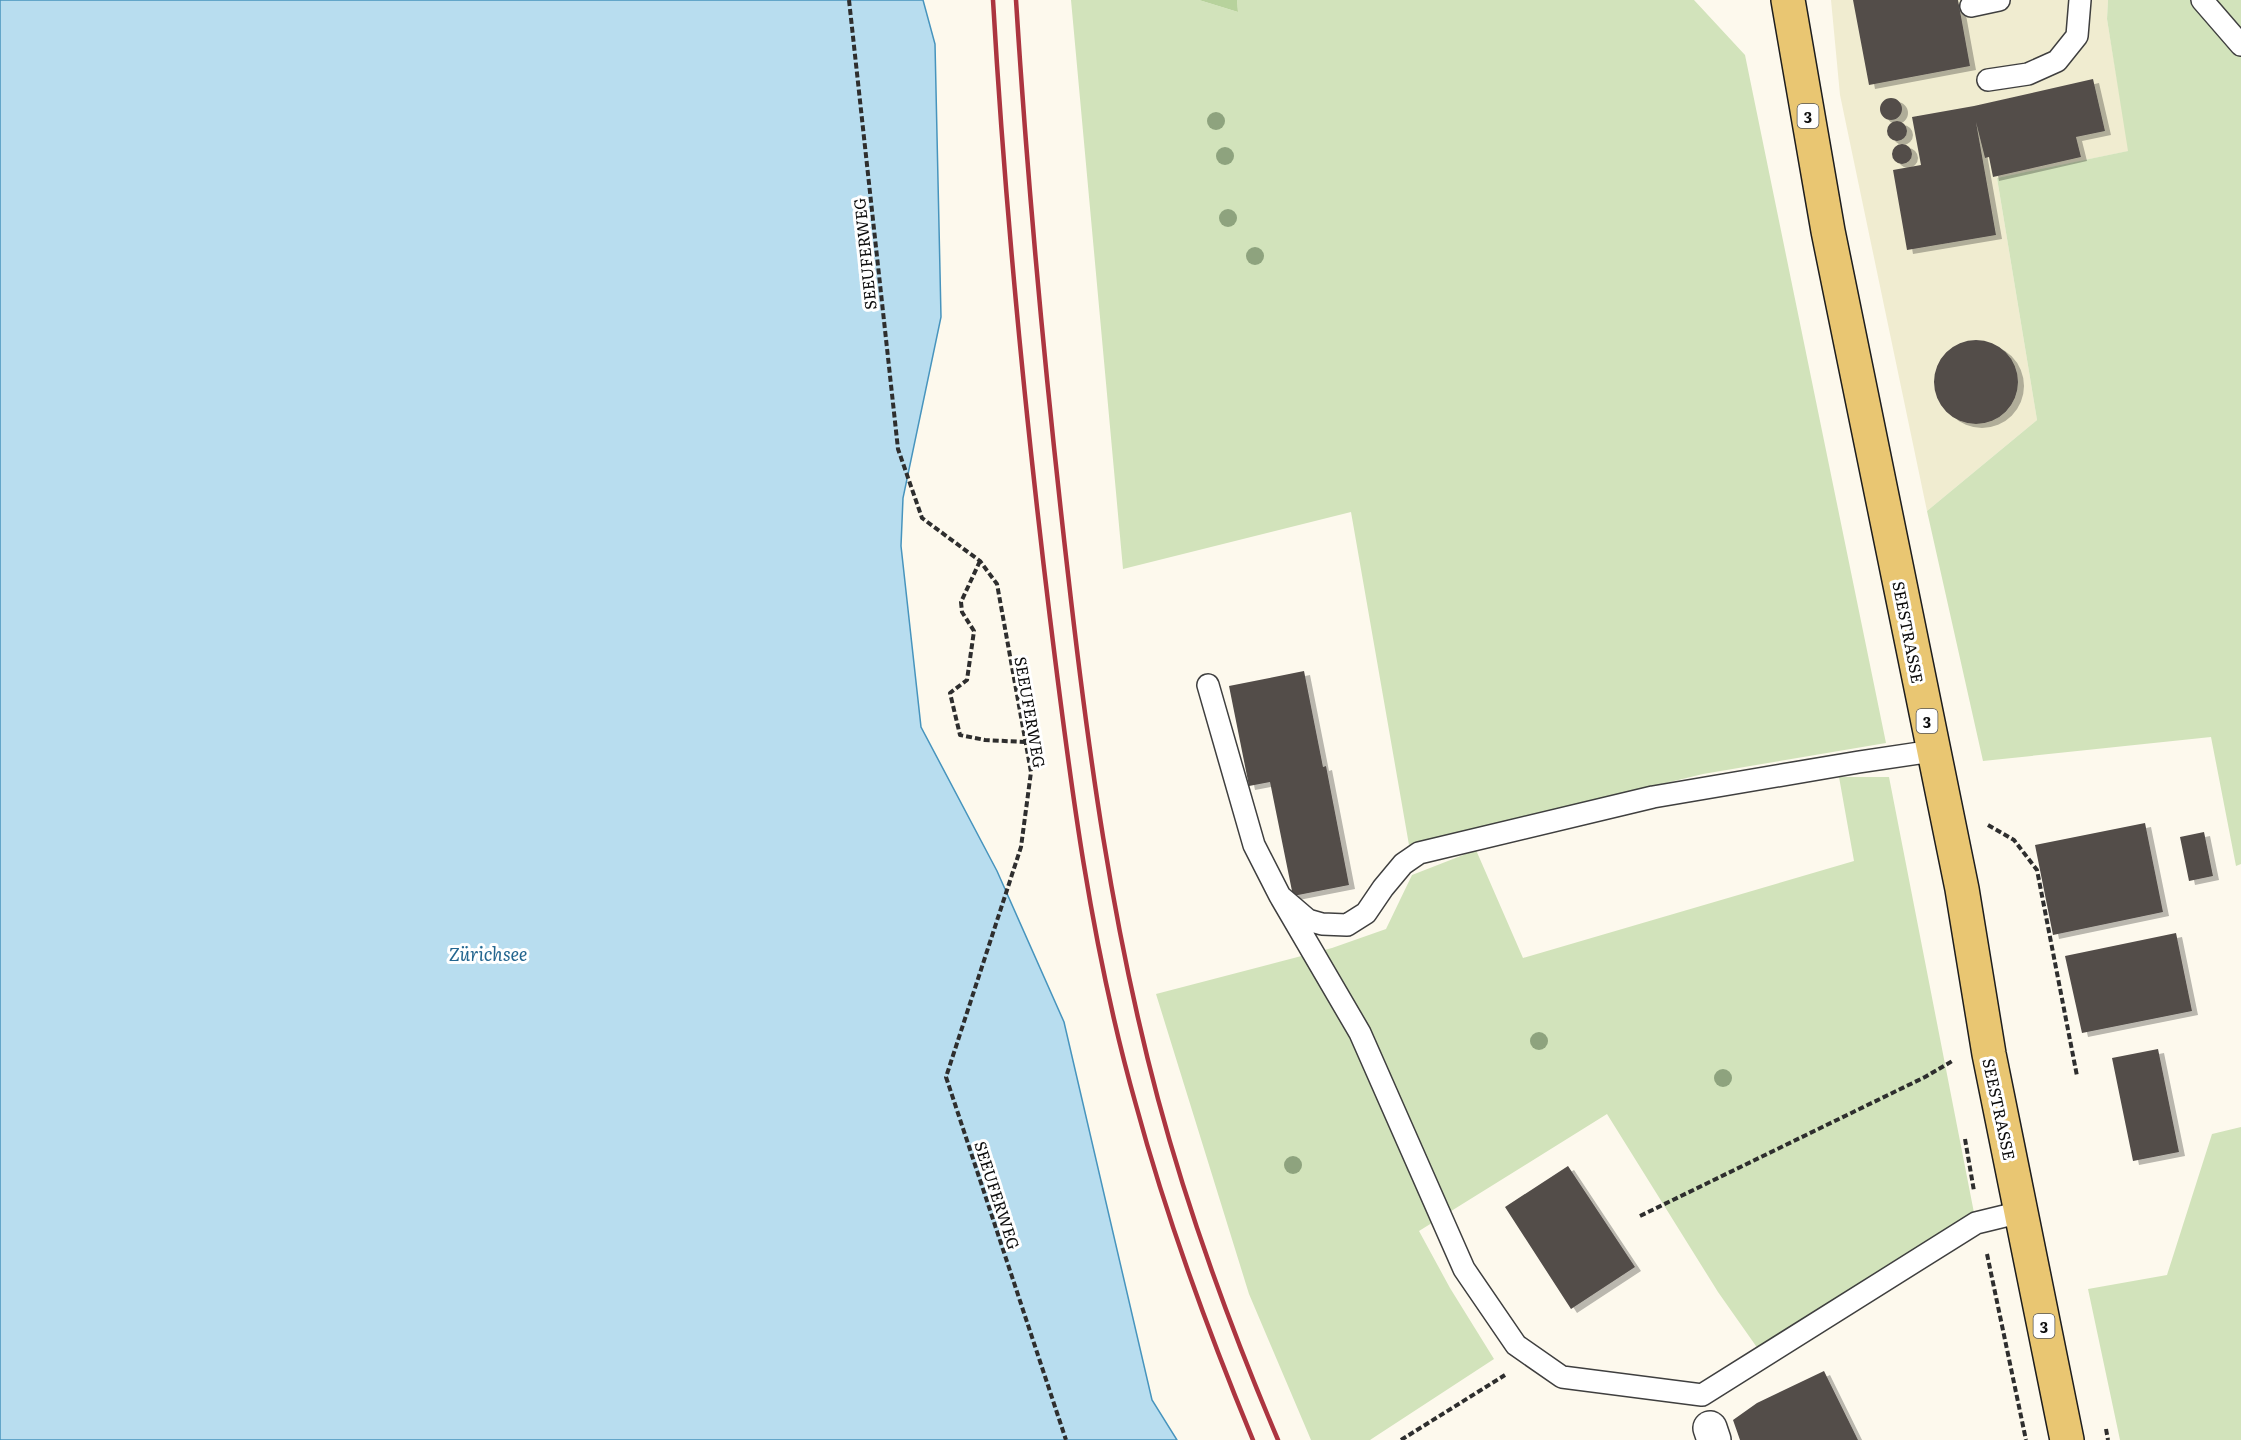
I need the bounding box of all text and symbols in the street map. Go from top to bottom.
road number: 3 [1798,104,1818,128]
street label: SEEUFERWEG [846,197,882,311]
street label: SEESTRASSE [1887,579,1931,685]
street label: SEEUFERWEG [1009,654,1053,770]
road number: 3 [1916,709,1938,733]
water label: Zürichsee [449,940,527,967]
street label: SEESTRASSE [1977,1056,2023,1162]
street label: SEEUFERWEG [969,1138,1027,1252]
road number: 3 [2034,1314,2054,1338]

